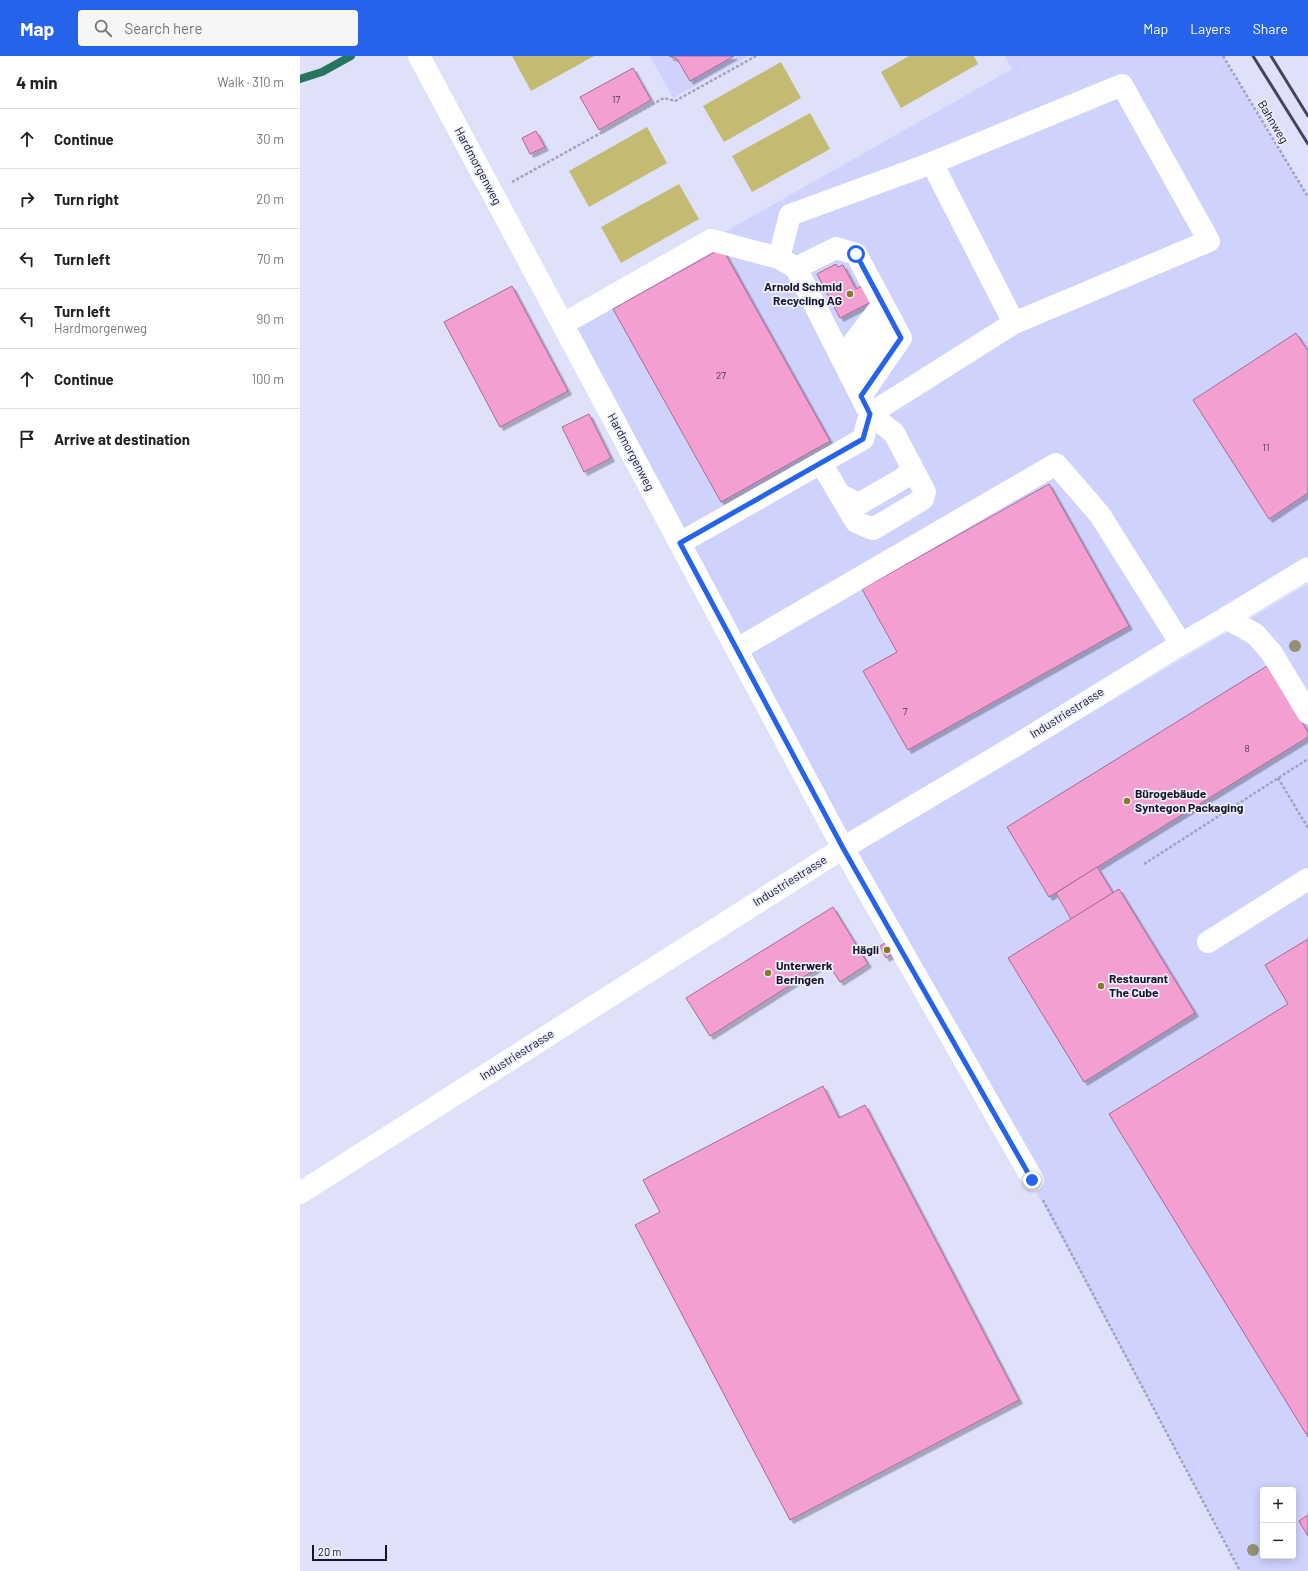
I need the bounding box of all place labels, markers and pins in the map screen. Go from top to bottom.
place label: Arnold Schmid Recycling AG [764,279,842,307]
marker: Arnold Schmid Recycling AG [845,289,855,299]
place label: Bürogebäude Syntegon Packaging [1135,786,1244,814]
marker: Bürogebäude Syntegon Packaging [1122,796,1132,806]
place label: Hägli [852,942,879,956]
marker: Hägli [882,945,892,955]
place label: Unterwerk Beringen [776,958,833,986]
marker: Unterwerk Beringen [763,968,773,978]
place label: Restaurant The Cube [1109,971,1169,999]
marker: Restaurant The Cube [1096,981,1106,991]

